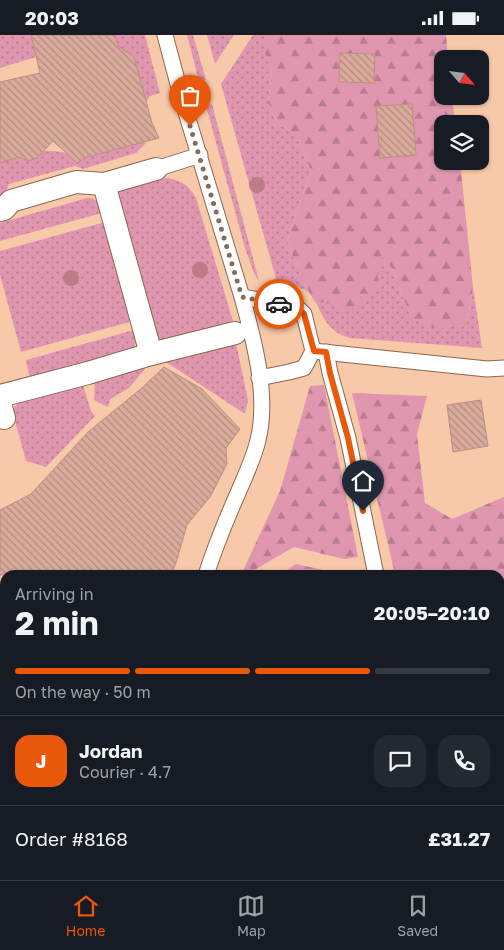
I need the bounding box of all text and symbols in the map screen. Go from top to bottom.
text: 20:03 [25,6,79,29]
north arrow [434,50,489,105]
map controls [434,50,489,170]
pin [169,75,211,126]
icon: bag [176,82,204,110]
button: layers [434,115,489,170]
courier [254,279,304,329]
icon: car [265,290,293,318]
pin [342,460,384,511]
icon: home [349,467,377,495]
text: Arriving in [15,584,94,604]
text: 20:05–20:10 [374,601,490,624]
text: 2 min [15,604,99,642]
text: On the way · 50 m [15,682,151,702]
button: chat [374,735,426,787]
button: phone [438,735,490,787]
text: Jordan [79,739,143,762]
text: J [36,749,46,772]
text: Courier · 4.7 [79,762,171,782]
text: Order #8168 [15,827,128,850]
text: £31.27 [428,827,490,850]
tab: Home [66,892,105,939]
tab: Map [237,892,266,939]
tab: Saved [397,892,438,939]

